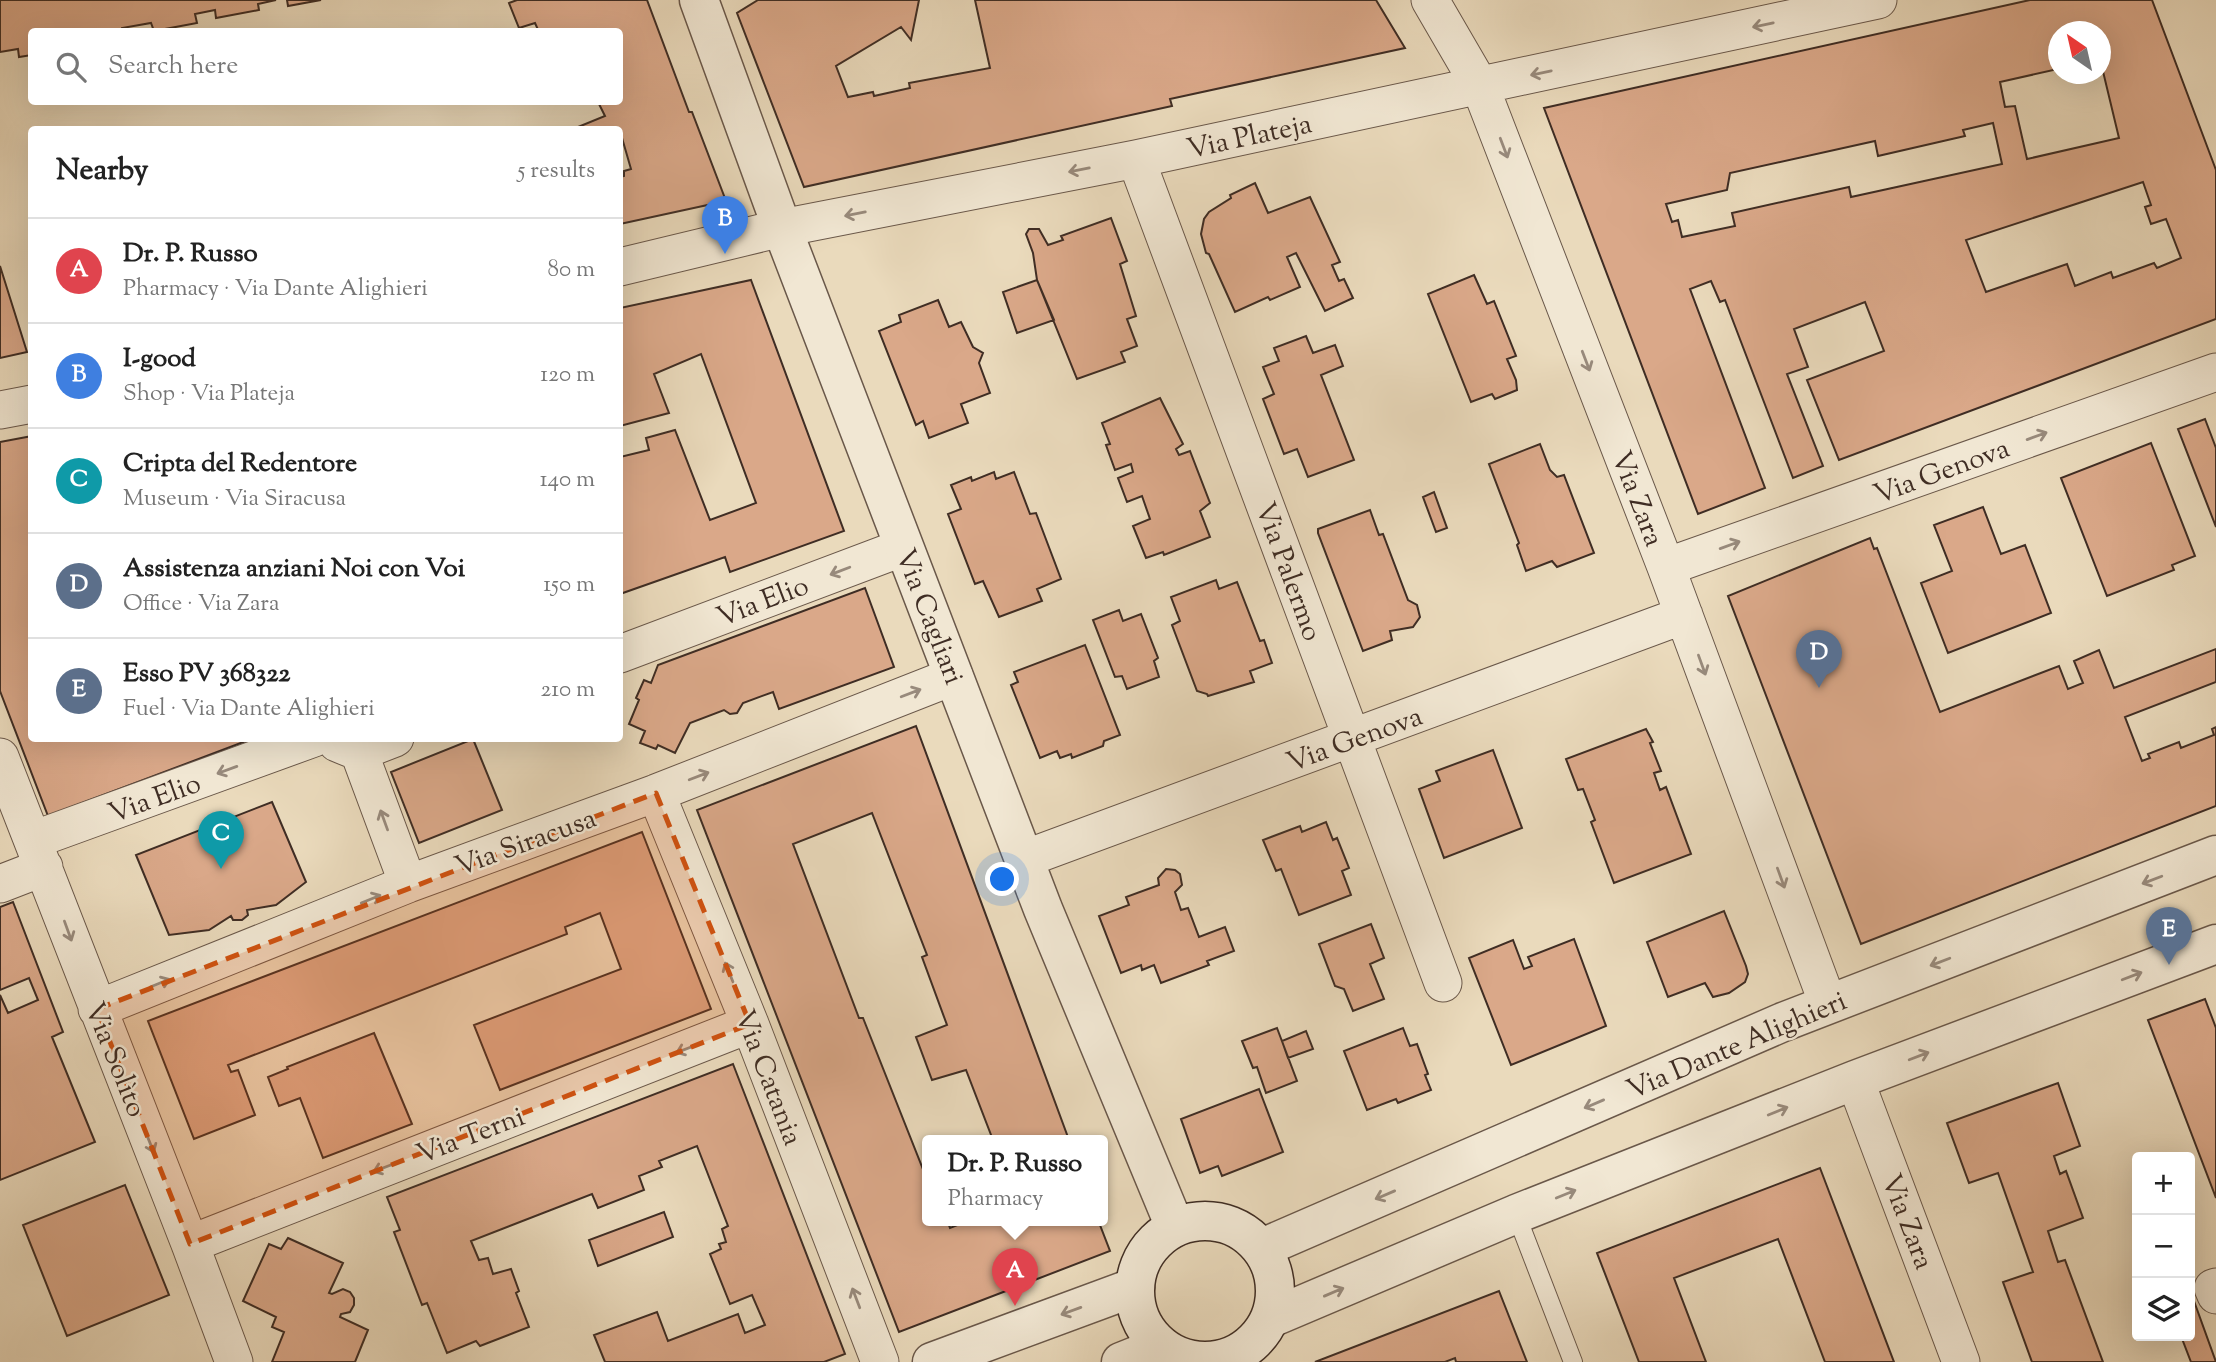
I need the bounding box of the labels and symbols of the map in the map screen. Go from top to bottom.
one-way arrow [1752,18,1775,32]
north arrow [2048,21,2111,84]
one-way arrow [1530,66,1553,80]
street label: Via Plateja [1183,105,1316,171]
one-way arrow [1499,137,1511,159]
one-way arrow [1068,164,1091,177]
pin: B [702,196,748,254]
one-way arrow [844,207,867,221]
one-way arrow [1581,349,1594,371]
one-way arrow [2026,428,2048,441]
street label: Via Genova [1868,430,2016,516]
street label: Via Zara [1600,445,1673,553]
street label: Via Palermo [1244,497,1331,647]
one-way arrow [1719,537,1741,550]
street label: Via Cagliari [884,543,972,691]
one-way arrow [830,565,852,578]
street label: Via Elio [711,567,815,639]
pin: D [1796,630,1842,688]
one-way arrow [1697,653,1710,675]
one-way arrow [899,686,921,699]
street label: Via Genova [1281,698,1429,784]
street label: Via Elio [103,765,207,835]
one-way arrow [216,765,238,777]
one-way arrow [688,769,709,781]
street label: Via Siracusa [450,800,602,888]
one-way arrow [377,809,390,831]
pin: C [198,811,244,869]
your location [985,862,1019,896]
one-way arrow [1776,866,1789,888]
one-way arrow [2142,875,2164,887]
one-way arrow [360,891,382,904]
pin: E [2146,907,2192,965]
one-way arrow [63,919,75,941]
one-way arrow [1929,956,1951,969]
one-way arrow [721,962,734,983]
one-way arrow [2121,969,2143,981]
one-way arrow [149,976,170,989]
street label: Via Dante Alighieri [1621,982,1853,1111]
street label: Via Solìto [73,997,155,1124]
street label: Via Catania [723,1004,811,1152]
one-way arrow [676,1044,698,1057]
one-way arrow [1908,1049,1930,1061]
street label: Via Terni [411,1098,531,1176]
one-way arrow [1583,1098,1605,1111]
one-way arrow [1766,1103,1788,1116]
one-way arrow [145,1131,158,1153]
one-way arrow [373,1163,395,1176]
street label: Via Zara [1870,1168,1943,1276]
one-way arrow [1555,1187,1577,1200]
one-way arrow [1375,1189,1396,1202]
pin: A [992,1248,1038,1306]
one-way arrow [1322,1284,1344,1297]
one-way arrow [848,1288,861,1310]
one-way arrow [1060,1306,1082,1318]

